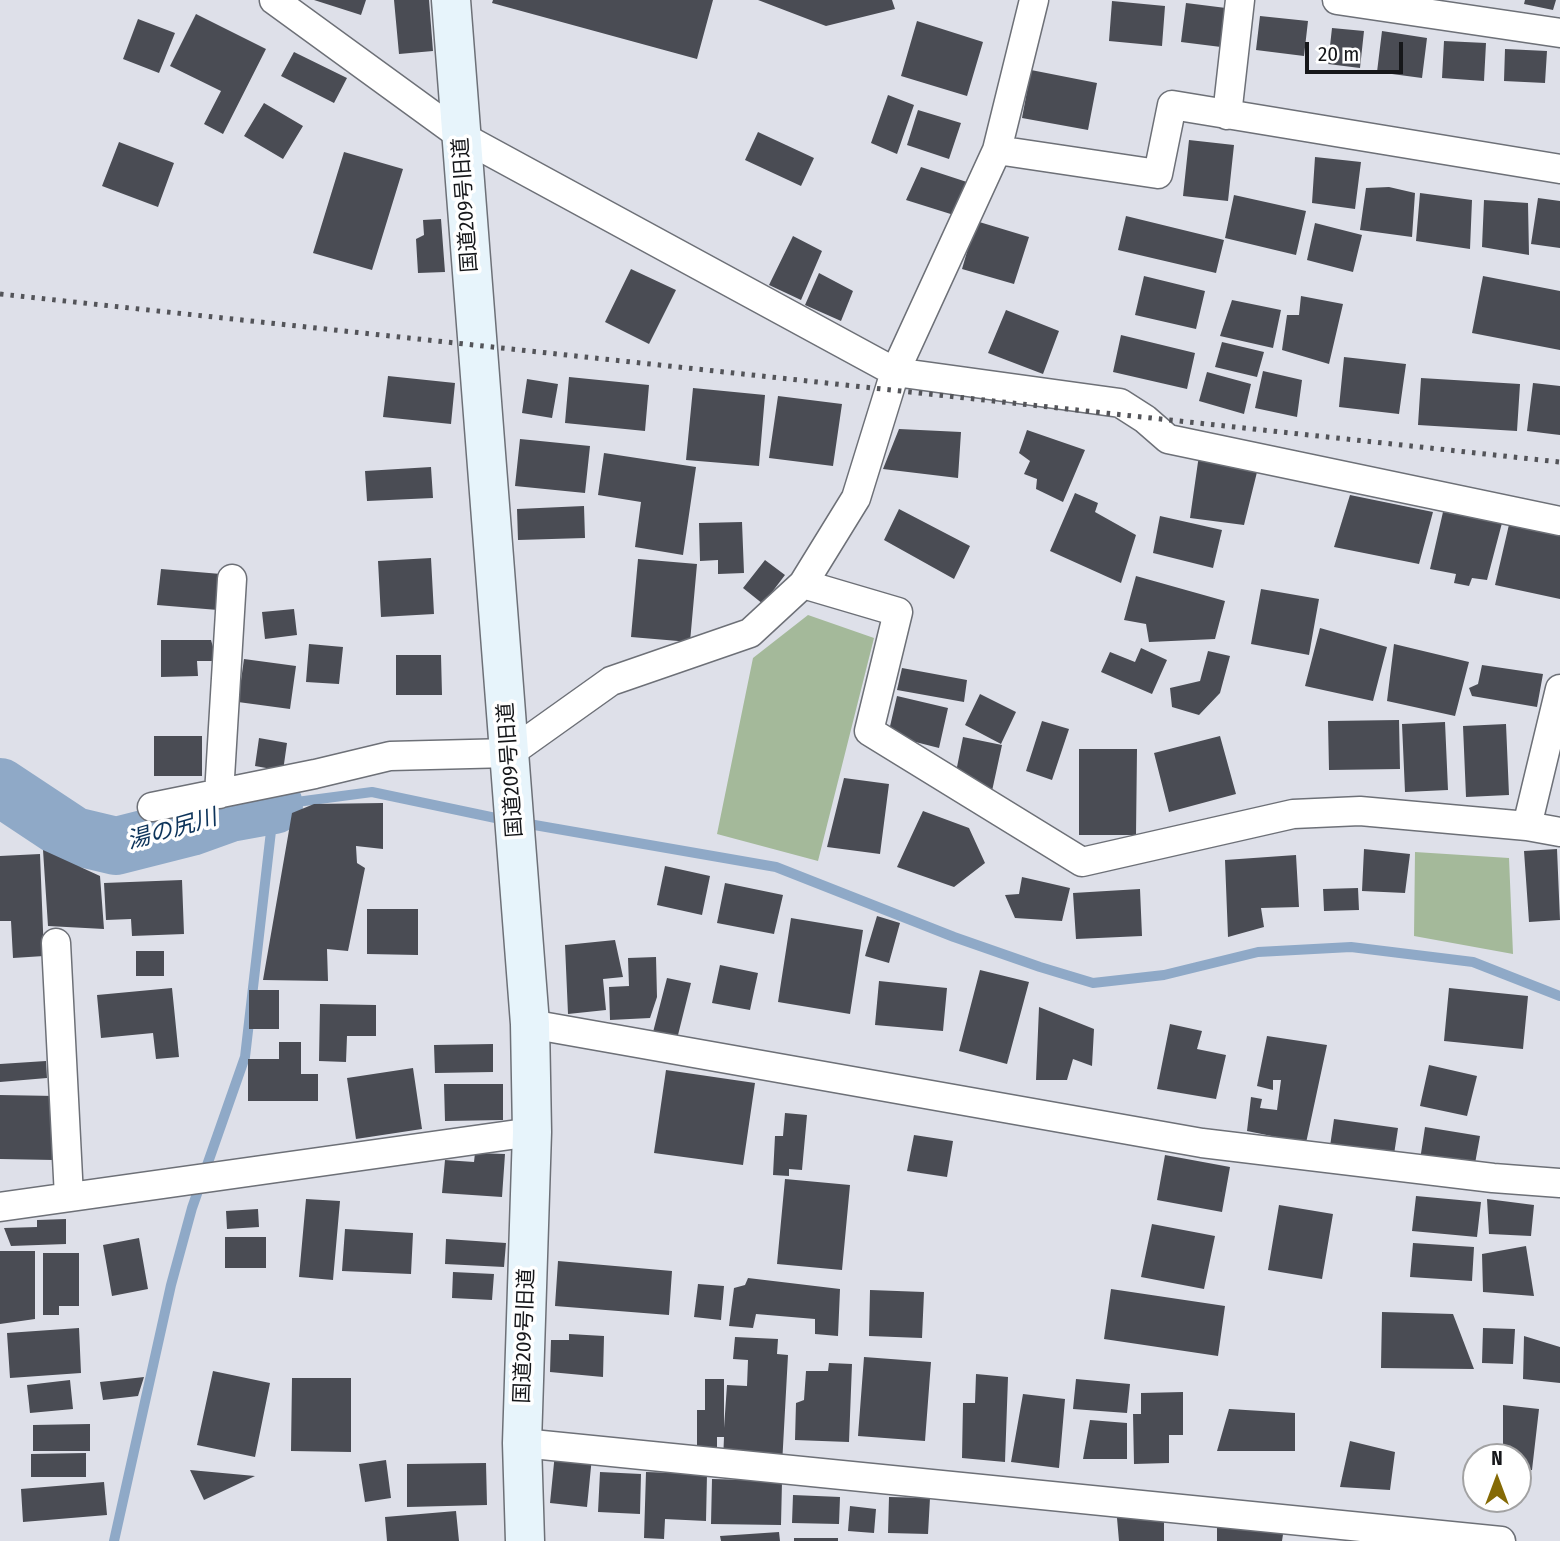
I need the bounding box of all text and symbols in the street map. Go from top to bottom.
scale bar [1308,28,1406,72]
text: 20 m [1318,41,1359,67]
street label: 国道209号旧道 [449,137,483,273]
street label: 国道209号旧道 [494,702,528,838]
water label: 湯の尻川 [124,804,220,856]
street label: 国道209号旧道 [510,1268,540,1404]
north arrow [1462,1443,1532,1513]
text: N [1491,1447,1503,1470]

